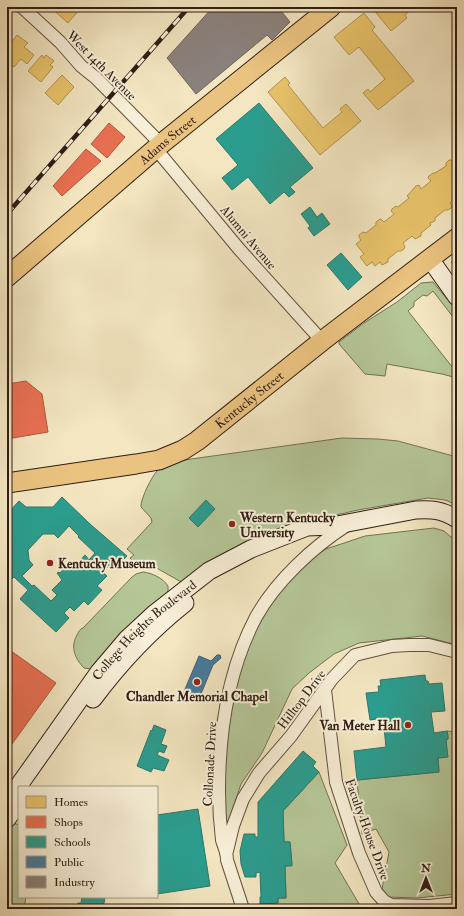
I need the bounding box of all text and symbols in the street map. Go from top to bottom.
street label: West 14th Avenue [62,27,140,104]
street label: Adams Street [135,112,199,169]
street label: Alumni Avenue [216,202,280,273]
street label: Kentucky Street [212,368,287,432]
place label: Western Kentucky University [239,510,336,542]
marker: Western Kentucky University [227,519,237,529]
place label: Kentucky Museum [58,556,157,573]
marker: Kentucky Museum [45,558,55,568]
street label: College Heights Boulevard [89,577,200,683]
street label: Hilltop Drive [274,666,330,733]
marker: Chandler Memorial Chapel [192,677,202,687]
place label: Chandler Memorial Chapel [126,689,269,706]
place label: Van Meter Hall [318,718,401,734]
marker: Van Meter Hall [403,720,413,730]
street label: Collonade Drive [200,721,220,807]
street label: Faculty House Drive [340,776,393,883]
legend [18,786,158,898]
text: Homes [54,795,88,810]
text: Shops [54,815,83,830]
text: Schools [54,835,91,850]
text: Public [54,855,84,870]
north arrow [406,858,446,898]
text: N [420,862,432,875]
text: Industry [54,875,96,890]

